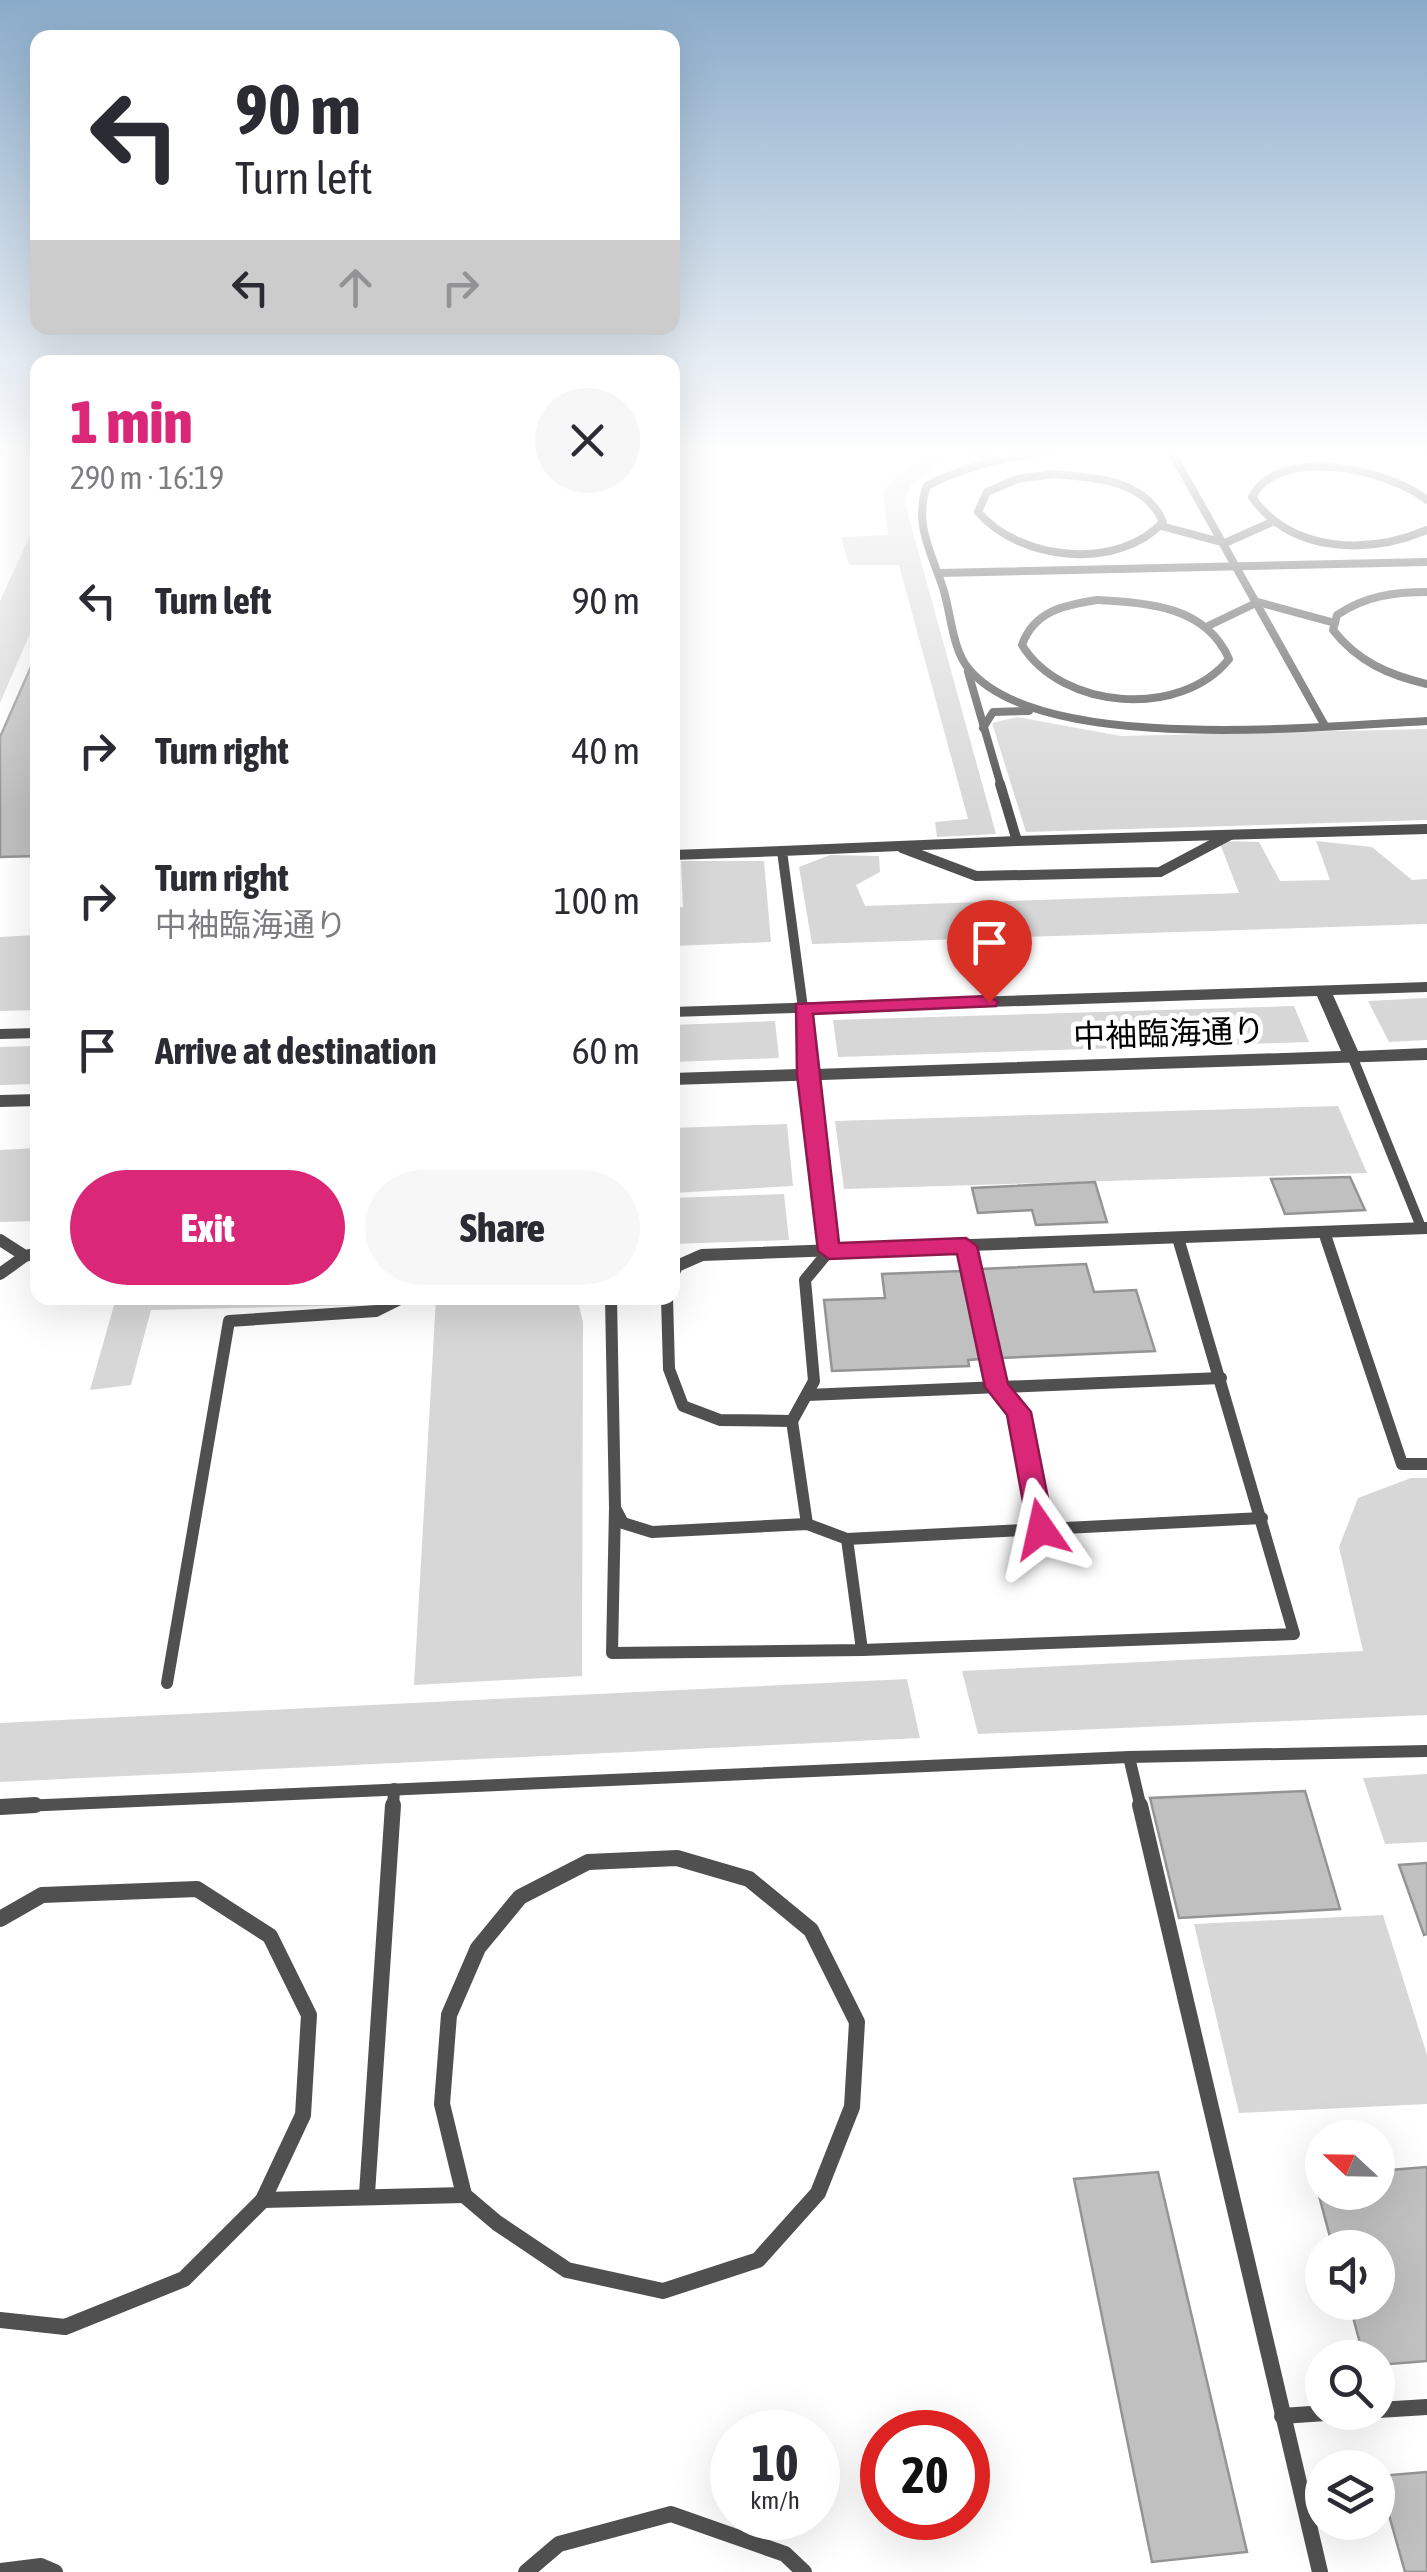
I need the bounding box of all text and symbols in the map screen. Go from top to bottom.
text: 90 m [235,69,361,149]
icon: left [70,70,200,200]
text: Turn left [235,152,373,204]
icon: left [223,260,278,315]
icon: ahead [328,260,383,315]
icon: right [433,260,488,315]
text: 1 min [70,387,193,456]
button: close [535,388,640,493]
text: 290 m · 16:19 [70,459,224,496]
icon: left [70,573,125,628]
text: Turn left [155,579,271,622]
text: 90 m [572,579,640,622]
icon: right [70,723,125,778]
text: Turn right [155,729,289,772]
text: 40 m [572,729,640,772]
text: Turn right [155,856,289,899]
icon: right [70,873,125,928]
text: 100 m [554,879,640,922]
pin [947,900,1032,1003]
text: 中袖臨海通り [155,906,347,943]
icon: arrive [962,915,1017,970]
street label: 中袖臨海通り [1072,1011,1266,1055]
icon: arrive [70,1023,125,1078]
text: Arrive at destination [155,1029,437,1072]
text: 60 m [572,1029,640,1072]
button: Exit [70,1170,345,1285]
button: Share [365,1170,640,1285]
position arrow [989,1477,1093,1581]
north arrow [1305,2120,1395,2210]
map controls [1305,2120,1395,2540]
button: sound [1305,2230,1395,2320]
button: search [1305,2340,1395,2430]
speed limit sign: 20 [860,2410,990,2540]
text: 10 [751,2434,798,2492]
button: layers [1305,2450,1395,2540]
text: km/h [750,2486,800,2514]

